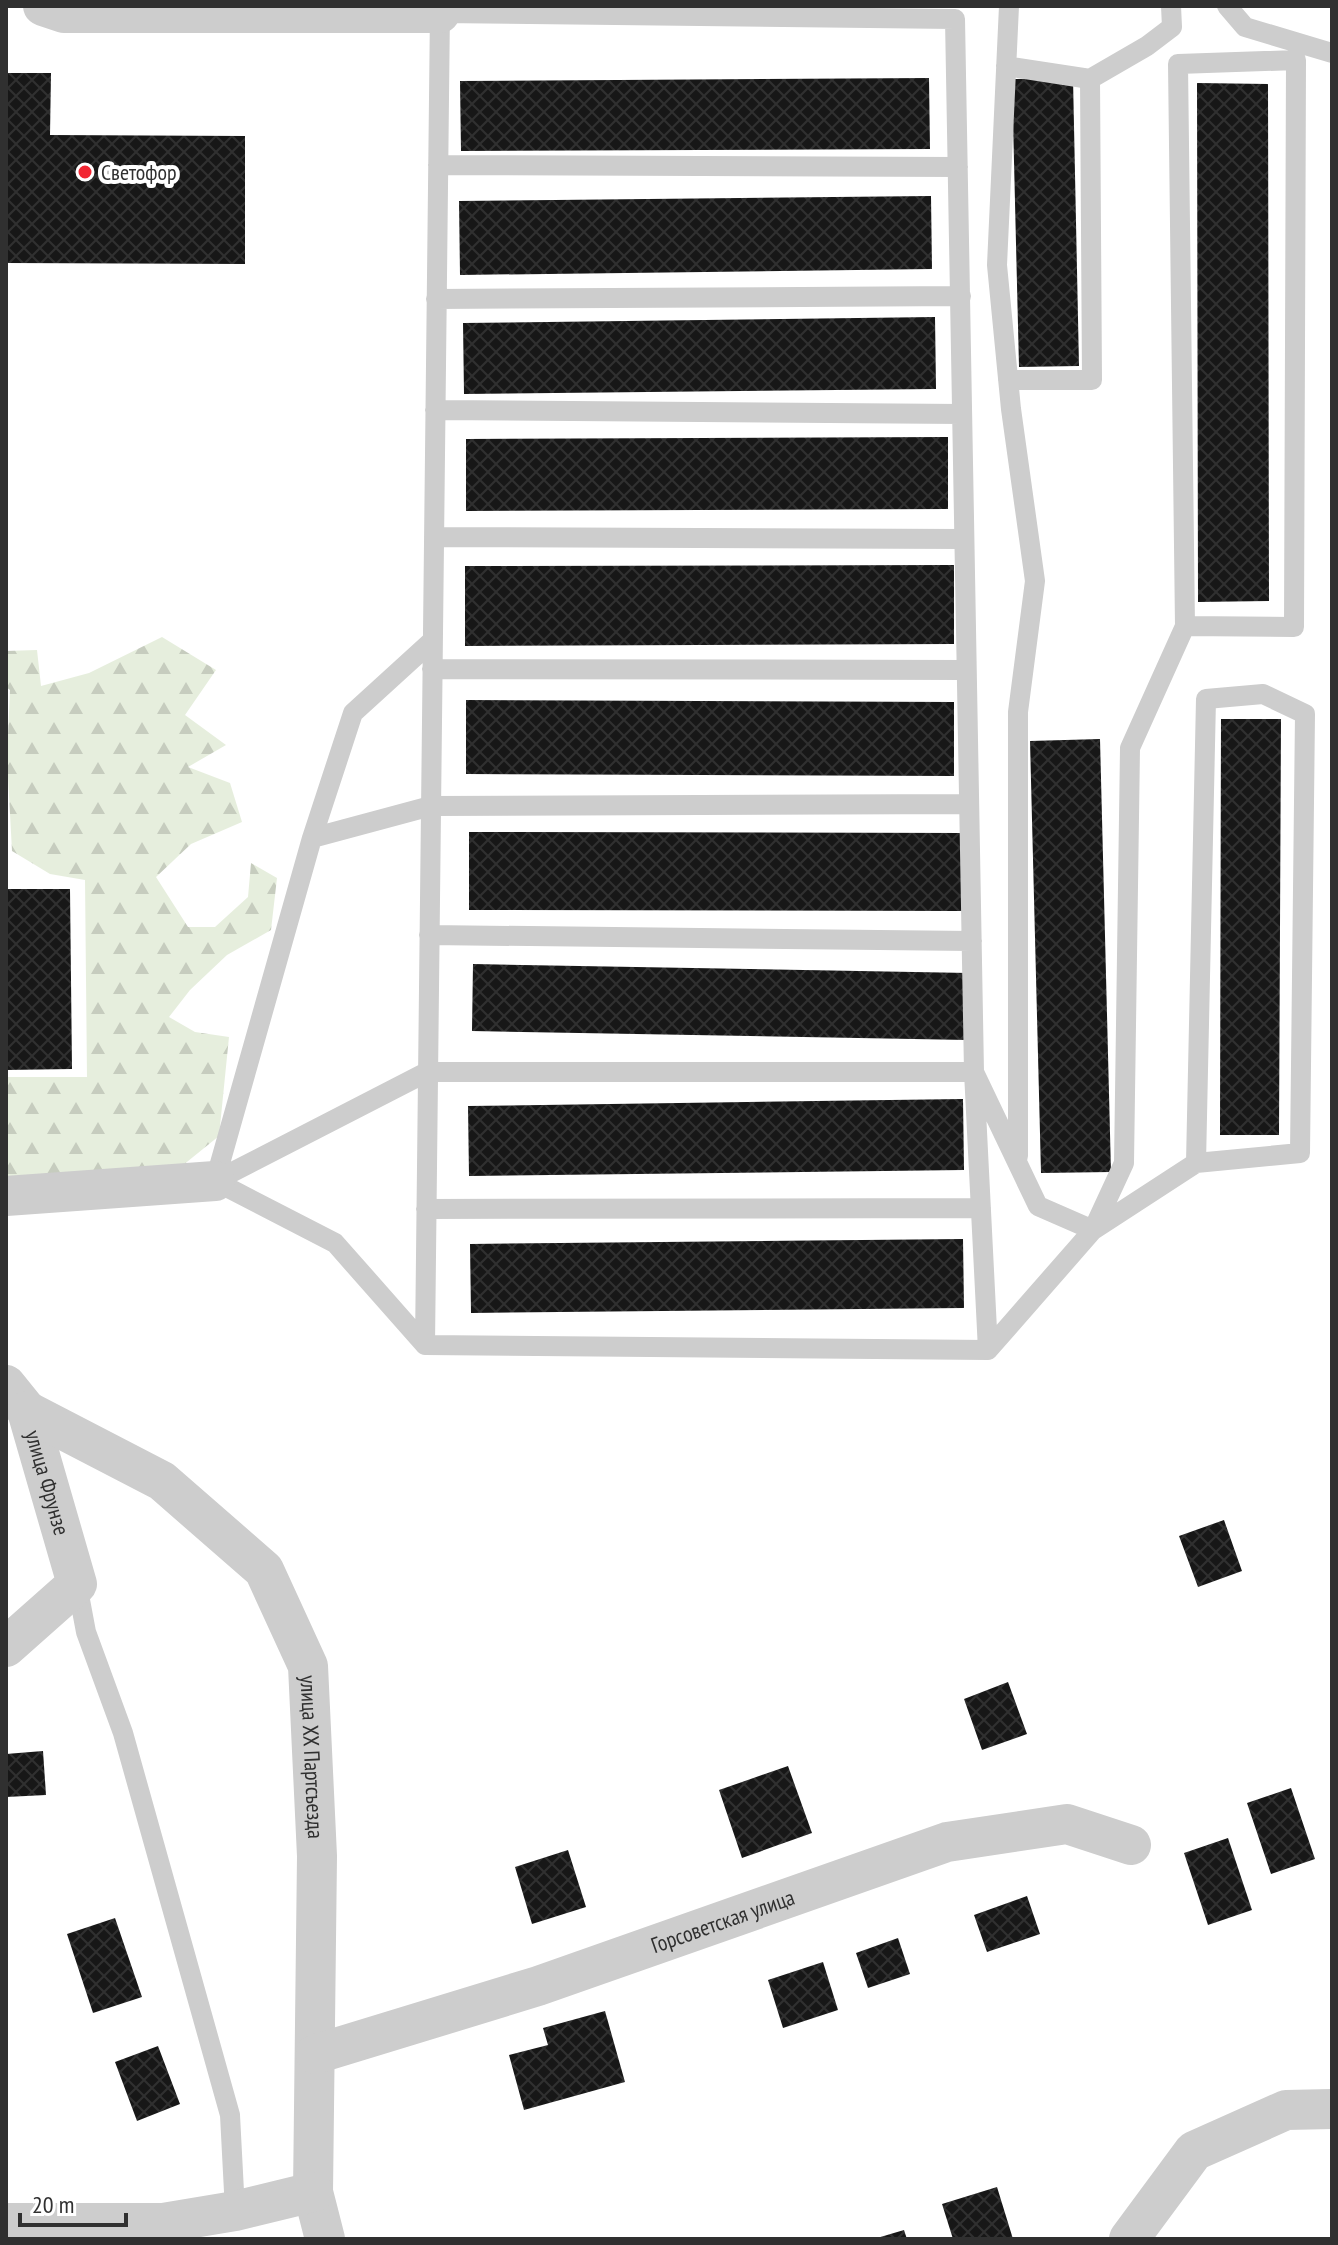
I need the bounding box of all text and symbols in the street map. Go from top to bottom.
place label: Светофор [101,158,176,186]
marker: Светофор [76,163,94,181]
street label: улица Фрунзе [19,1427,76,1538]
street label: улица XX Партсъезда [294,1674,330,1839]
street label: Горсоветская улица [647,1883,798,1959]
scale bar [20,2177,126,2227]
text: 20 m [32,2189,74,2220]

